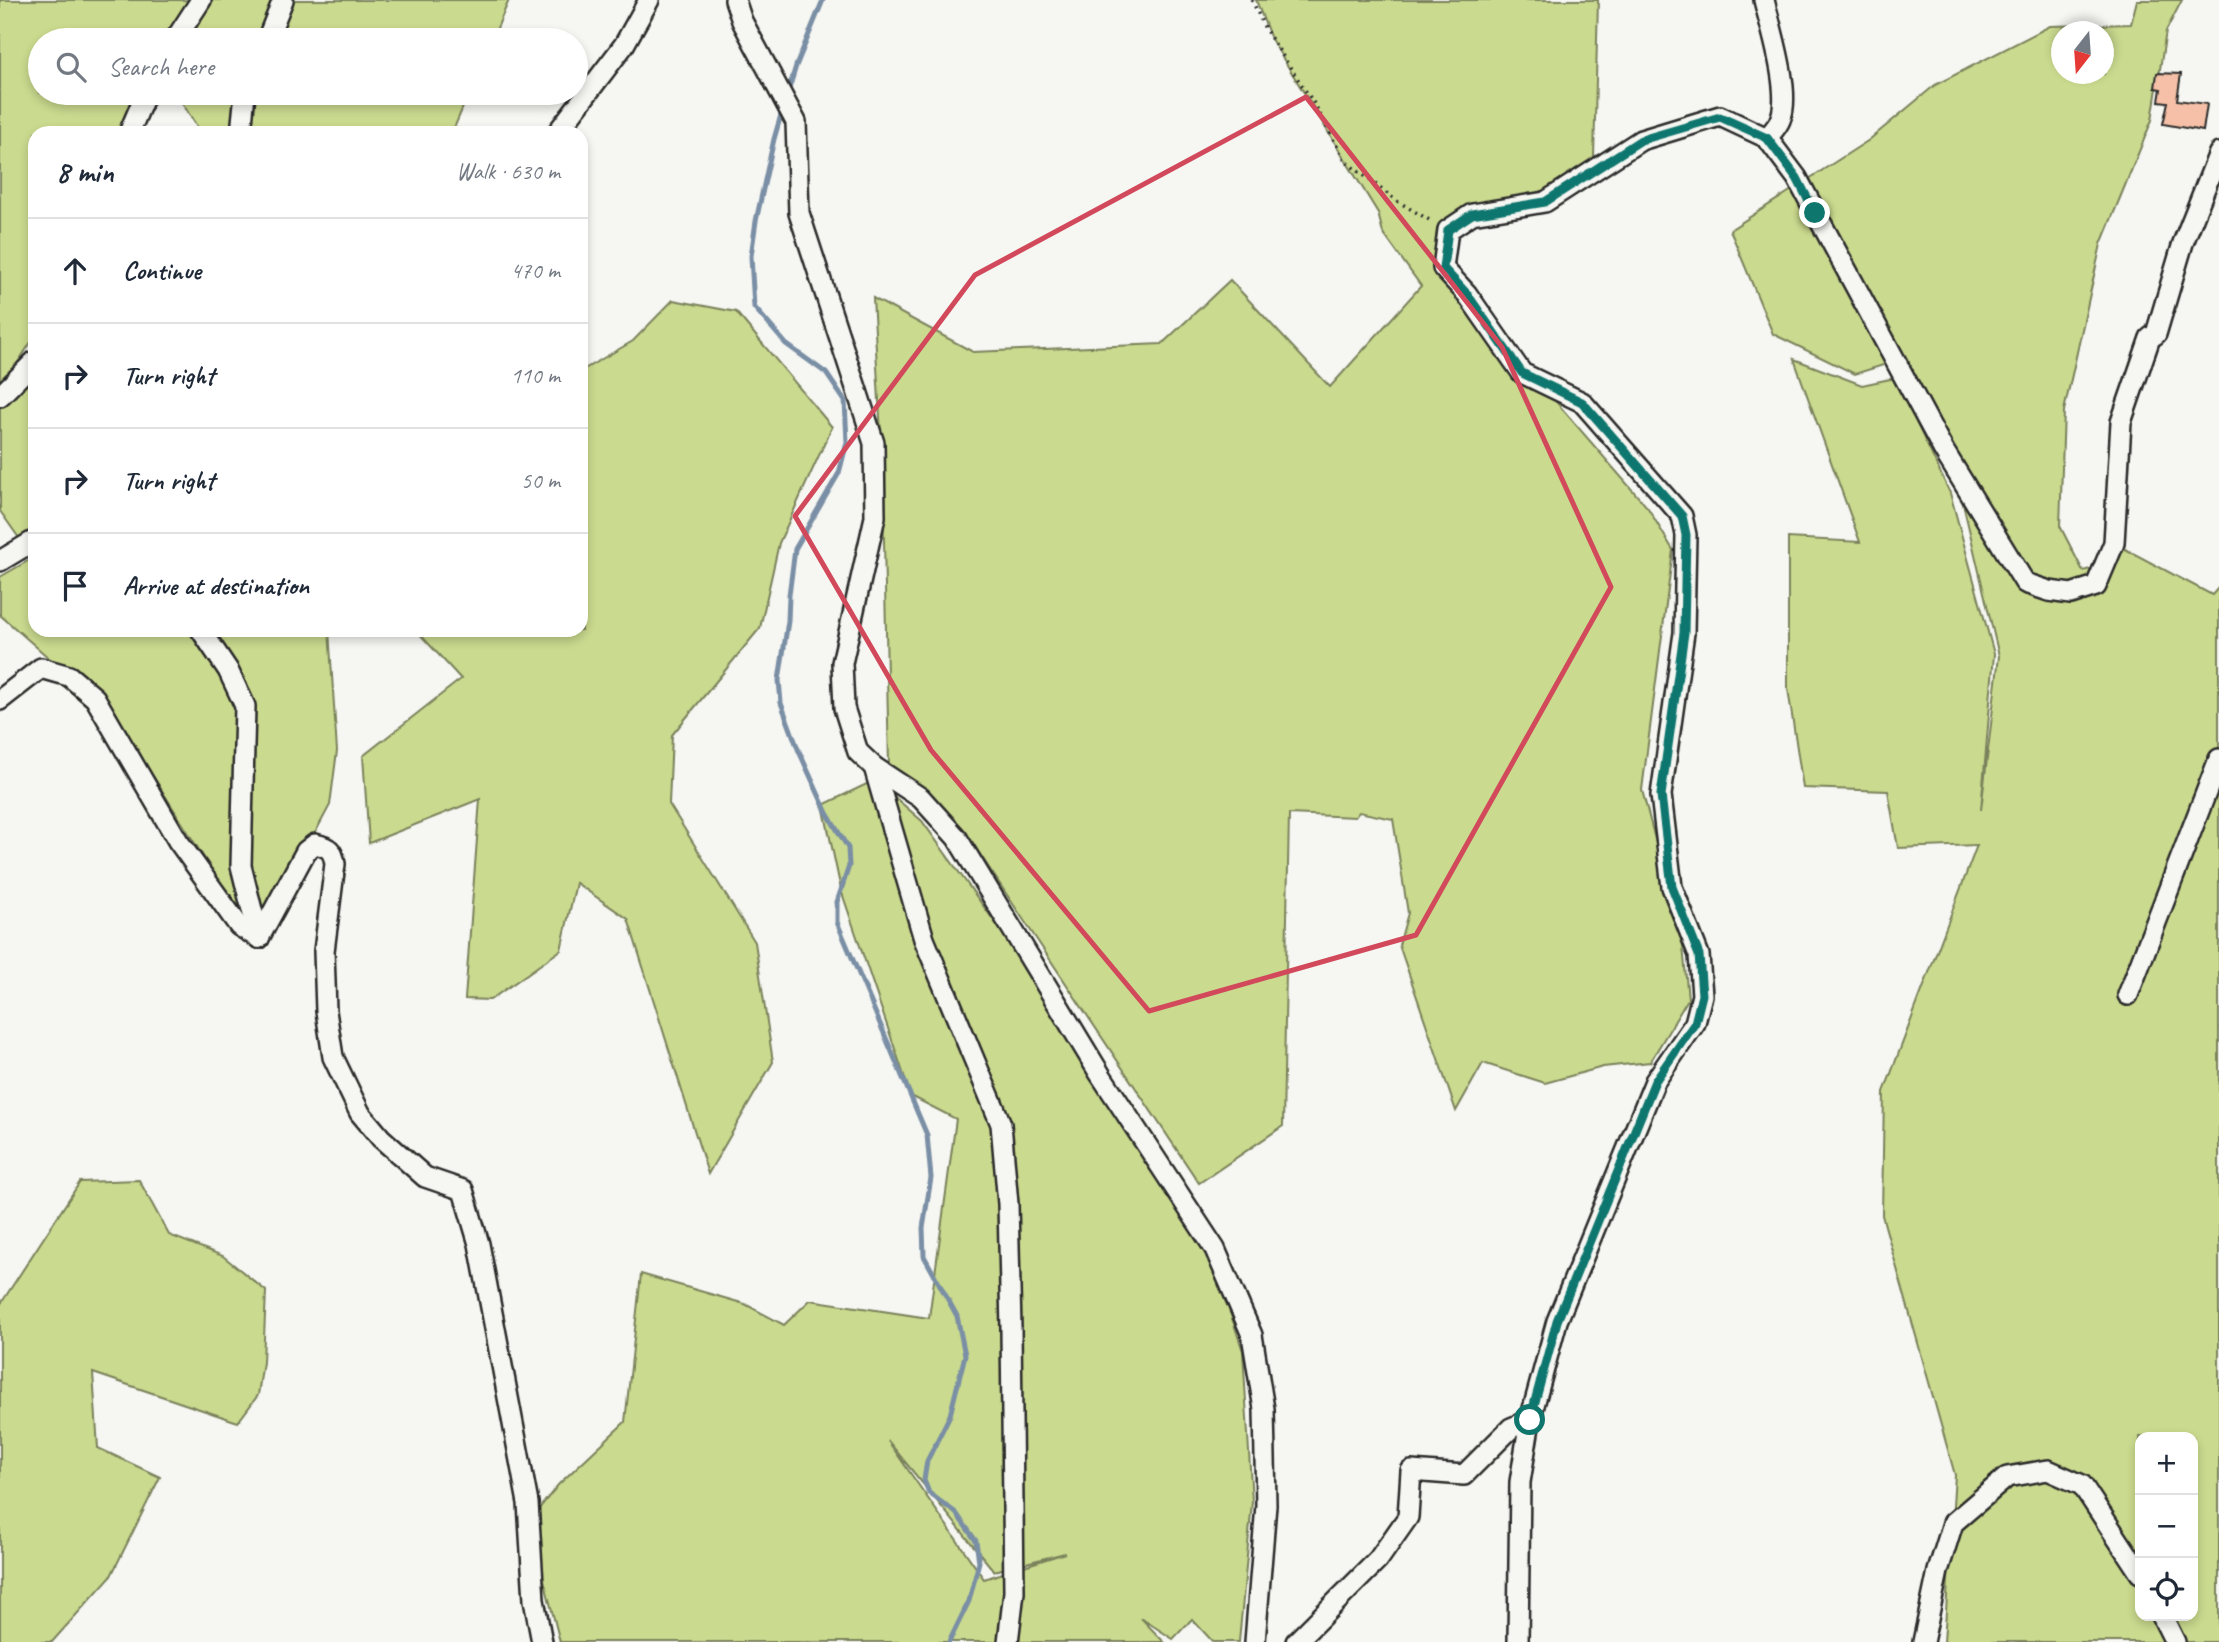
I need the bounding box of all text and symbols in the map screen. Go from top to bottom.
north arrow [2051,21,2114,84]
search box [28,28,588,105]
icon: search [52,48,90,86]
text: Search here [108,50,214,83]
text: 8 min [56,153,113,191]
text: Walk · 630 m [456,157,560,186]
route end [1799,197,1830,228]
icon: ahead [56,252,94,290]
text: Continue [123,254,201,287]
text: 470 m [511,256,560,285]
icon: right [56,357,94,395]
text: Turn right [123,359,214,392]
text: 110 m [511,361,560,390]
icon: right [56,462,94,500]
text: Turn right [123,464,214,497]
text: 50 m [521,466,560,495]
icon: arrive [56,567,94,605]
text: Arrive at destination [123,569,309,602]
route start [1514,1404,1545,1435]
map controls [2135,1432,2198,1621]
button: + [2135,1432,2198,1495]
button: − [2135,1495,2198,1558]
button: locate [2135,1558,2198,1621]

